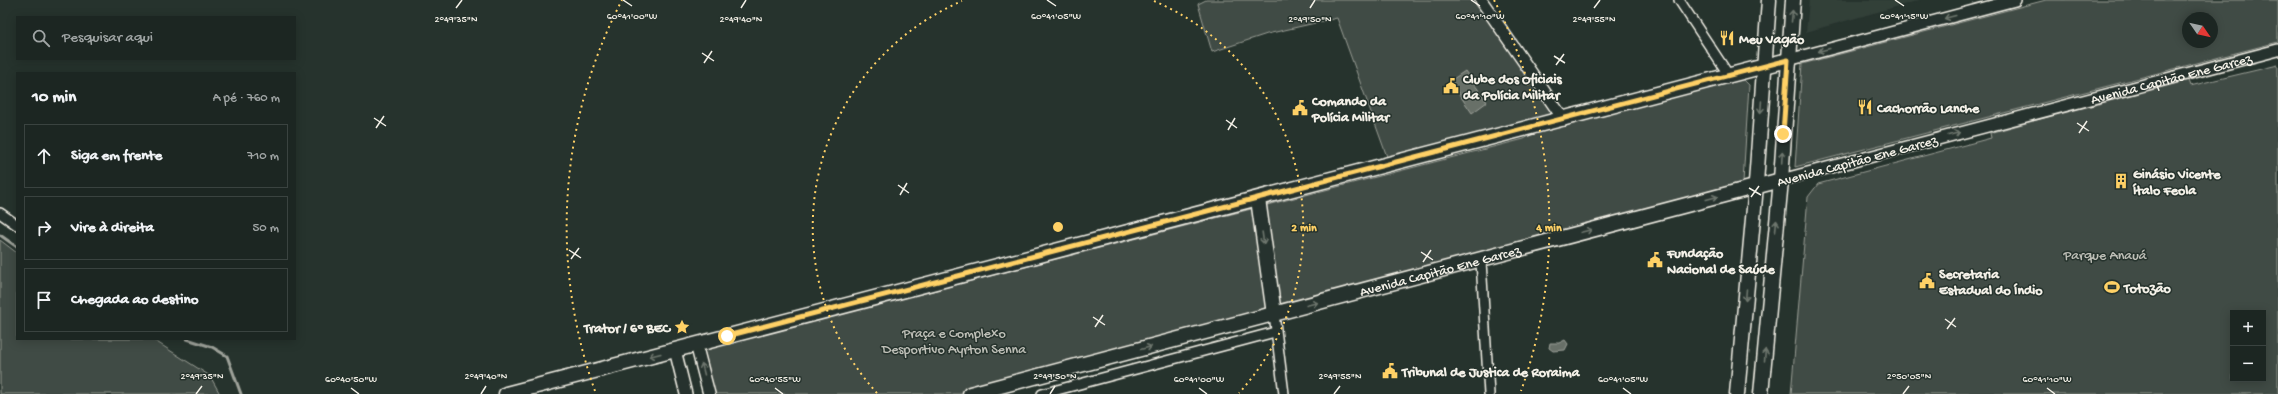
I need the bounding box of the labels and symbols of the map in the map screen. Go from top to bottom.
one-way arrow [1788,10,1795,23]
text: 60°41'00"W [607,11,658,23]
text: 60°41'05"W [1031,11,1082,23]
text: 60°41'10"W [1456,11,1505,23]
text: 60°41'15"W [1880,11,1929,23]
north arrow [2182,12,2218,48]
text: 2°49'35"N [435,14,478,26]
text: 2°49'40"N [720,14,763,26]
text: 2°49'50"N [1288,14,1332,26]
text: 2°49'55"N [1573,14,1616,26]
one-way arrow [1944,14,1957,21]
restaurant icon: Meu Vagão [1718,29,1736,47]
place label: Meu Vagão [1739,32,1805,49]
one-way arrow [1818,47,1831,54]
street label: Avenida Capitão Ene Garcez [2089,51,2255,110]
place label: Clube dos Oficiais da Polícia Militar [1462,72,1562,105]
public building icon: Clube dos Oficiais da Polícia Militar [1442,77,1460,95]
place label: Comando da Polícia Militar [1311,94,1391,127]
restaurant icon: Cachorrão Lanche [1856,98,1874,116]
public building icon: Comando da Polícia Militar [1291,99,1309,117]
one-way arrow [1758,100,1765,113]
place label: Cachorrão Lanche [1876,101,1980,118]
route end [1774,125,1792,143]
one-way arrow [1947,130,1960,137]
street label: Avenida Capitão Ene Garcez [1775,133,1941,192]
one-way arrow [1778,151,1785,164]
place label: Ginásio Vicente Ítalo Feola [2132,167,2221,200]
building icon: Ginásio Vicente Ítalo Feola [2112,172,2130,190]
one-way arrow [1705,193,1718,201]
centre of rings [1051,220,1065,234]
one-way arrow [1773,220,1780,233]
text: 2 min [1291,222,1317,236]
text: 4 min [1535,222,1562,236]
one-way arrow [1580,226,1593,234]
one-way arrow [1259,231,1267,244]
street label: Avenida Capitão Ene Garcez [1358,243,1524,302]
place label: Fundação Nacional de Saúde [1666,246,1776,279]
park label: Parque Anauá [2063,248,2148,265]
public building icon: Fundação Nacional de Saúde [1646,251,1664,269]
place label: Secretaria Estadual do Índio [1939,267,2043,300]
public building icon: Secretaria Estadual do Índio [1918,272,1936,290]
sports icon: Totozão [2103,278,2121,296]
place label: Totozão [2123,281,2172,298]
one-way arrow [1742,288,1750,301]
one-way arrow [1305,300,1318,307]
place icon: Trator / 6º BEC [673,318,691,336]
place label: Trator / 6º BEC [583,321,671,338]
park label: Praça e Complexo Desportivo Ayrton Senna [881,326,1027,359]
route start [718,327,736,345]
one-way arrow [1139,344,1152,351]
one-way arrow [1761,349,1768,362]
one-way arrow [649,352,662,359]
public building icon: Tribunal de Justica de Roraima [1381,362,1399,380]
one-way arrow [698,363,706,376]
place label: Tribunal de Justica de Roraima [1401,365,1581,382]
text: 2°49'35"N [181,371,224,383]
text: 2°49'40"N [465,371,508,383]
text: 2°49'50"N [1033,371,1077,383]
text: 2°49'55"N [1319,371,1362,383]
text: 2°50'05"N [1887,371,1932,383]
text: 60°40'50"W [325,374,377,386]
text: 60°40'55"W [749,374,801,386]
text: 60°41'00"W [1174,374,1225,386]
text: 60°41'05"W [1598,374,1649,386]
text: 60°41'10"W [2023,374,2072,386]

